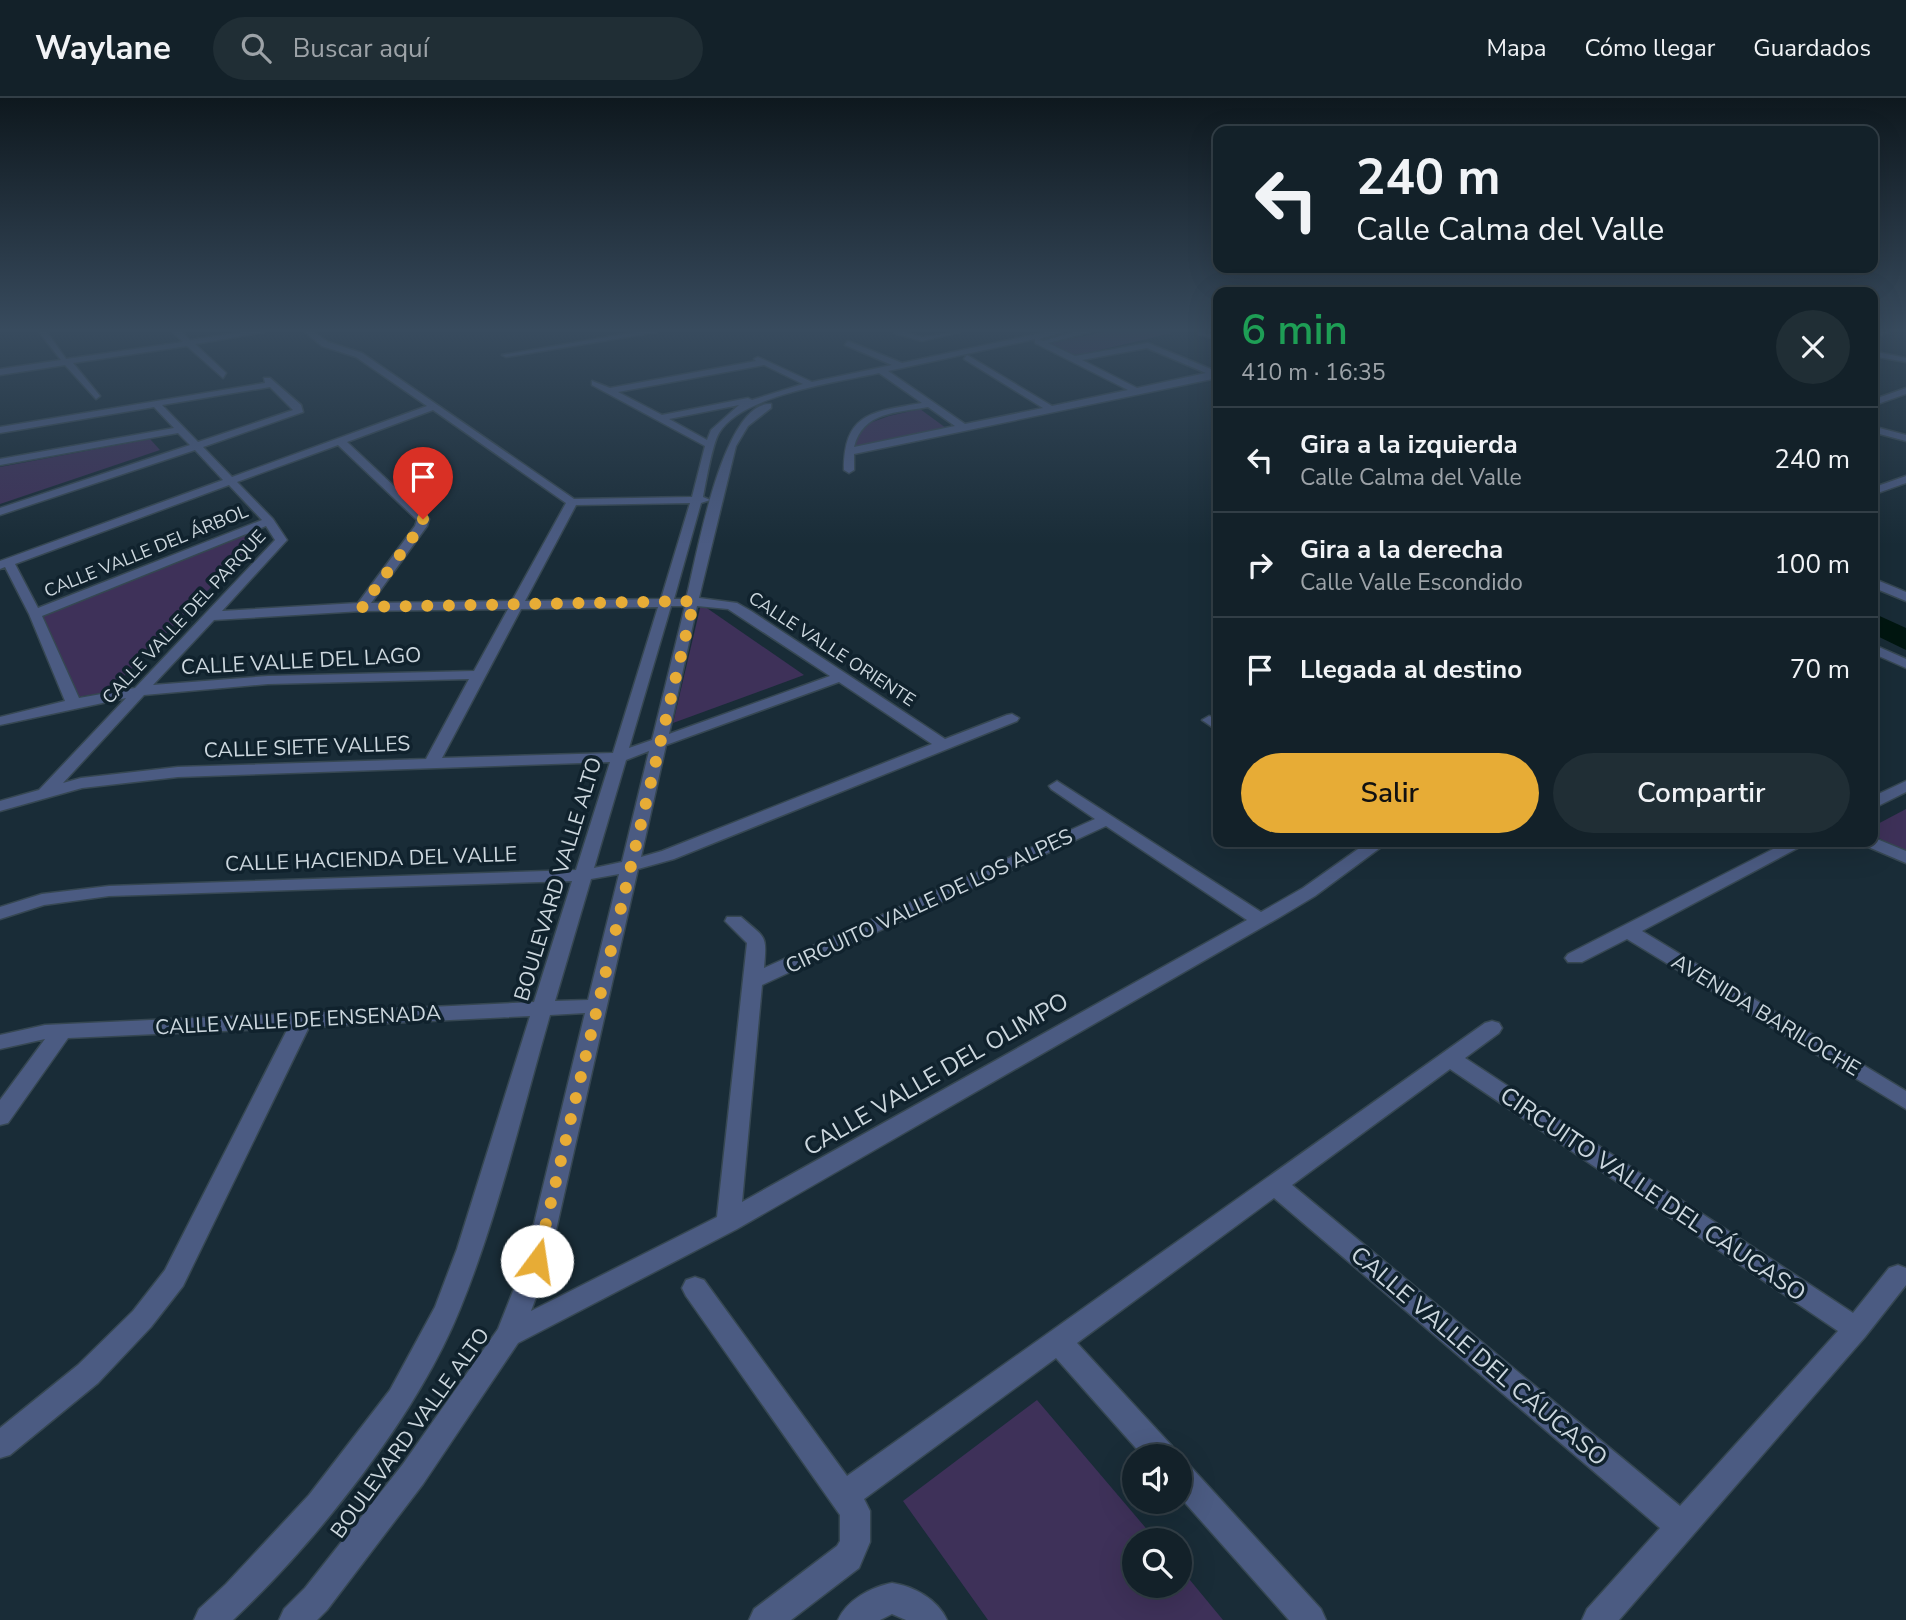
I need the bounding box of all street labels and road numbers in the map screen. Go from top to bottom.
street label: CALLE VALLE DEL ÁRBOL [40,499,252,603]
street label: CALLE VALLE DEL PARQUE [97,525,271,709]
street label: CALLE VALLE ORIENTE [744,586,920,712]
street label: CALLE VALLE DEL LAGO [180,641,422,681]
street label: CALLE SIETE VALLES [203,729,411,765]
street label: BOULEVARD VALLE ALTO [508,754,608,1004]
street label: CIRCUITO VALLE DE LOS ALPES [781,822,1077,980]
street label: CALLE HACIENDA DEL VALLE [225,840,517,878]
street label: AVENIDA BARILOCHE [1666,947,1866,1083]
street label: CALLE VALLE DEL OLIMPO [798,985,1074,1163]
street label: CALLE VALLE DE ENSENADA [154,999,442,1041]
street label: CIRCUITO VALLE DEL CÁUCASO [1494,1079,1812,1309]
street label: CALLE VALLE DEL CÁUCASO [1344,1239,1614,1473]
street label: BOULEVARD VALLE ALTO [324,1322,496,1544]

